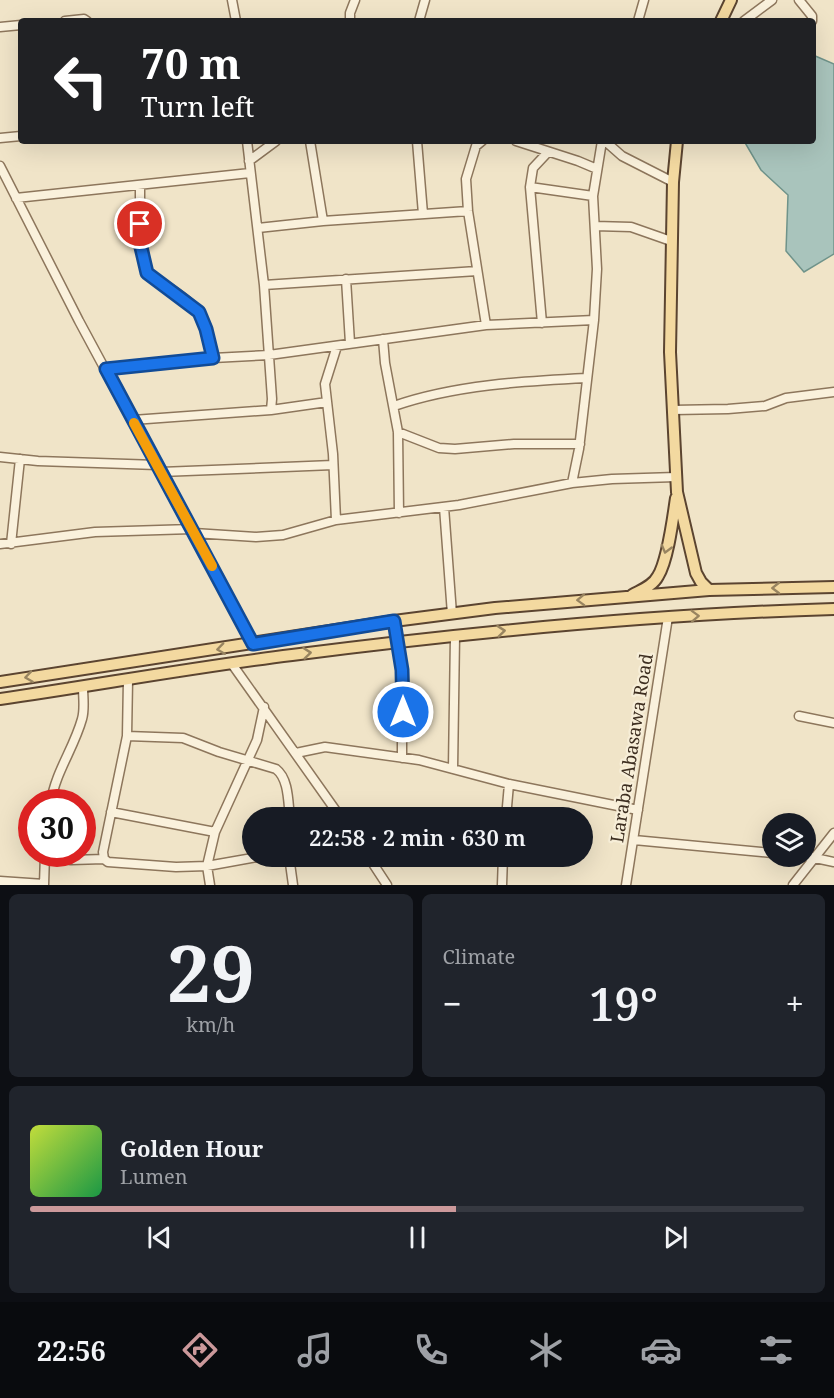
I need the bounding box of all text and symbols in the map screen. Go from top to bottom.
text: 70 m [141,34,241,91]
icon: left [42,42,120,120]
text: Turn left [141,88,254,125]
pin [114,198,165,249]
icon: arrive [123,207,156,240]
one-way arrow [661,543,673,554]
one-way arrow [771,582,780,594]
one-way arrow [576,594,585,607]
one-way arrow [691,610,700,622]
one-way arrow [496,625,505,638]
one-way arrow [217,642,226,654]
one-way arrow [302,647,312,660]
street label: Laraba Abasawa Road [604,652,658,844]
one-way arrow [24,671,33,683]
position arrow [371,680,435,744]
speed limit sign: 30 [18,789,96,867]
map controls [762,813,816,867]
button: layers [762,813,816,867]
text: 22:58 · 2 min · 630 m [309,822,526,852]
text: 29 [167,919,255,1025]
text: Climate [443,943,515,970]
text: 19° [589,973,658,1034]
text: − [443,981,462,1026]
text: + [786,981,804,1026]
text: km/h [186,1011,235,1038]
text: Golden Hour [120,1133,263,1163]
text: Lumen [120,1163,188,1190]
icon: previous [143,1221,176,1254]
icon: pause [401,1221,434,1254]
icon: next [659,1221,692,1254]
icon: directions [179,1329,221,1371]
icon: music [294,1329,336,1371]
icon: phone [410,1329,452,1371]
icon: climate [525,1329,567,1371]
icon: car [640,1329,682,1371]
icon: filters [755,1329,797,1371]
text: 22:56 [37,1332,106,1369]

